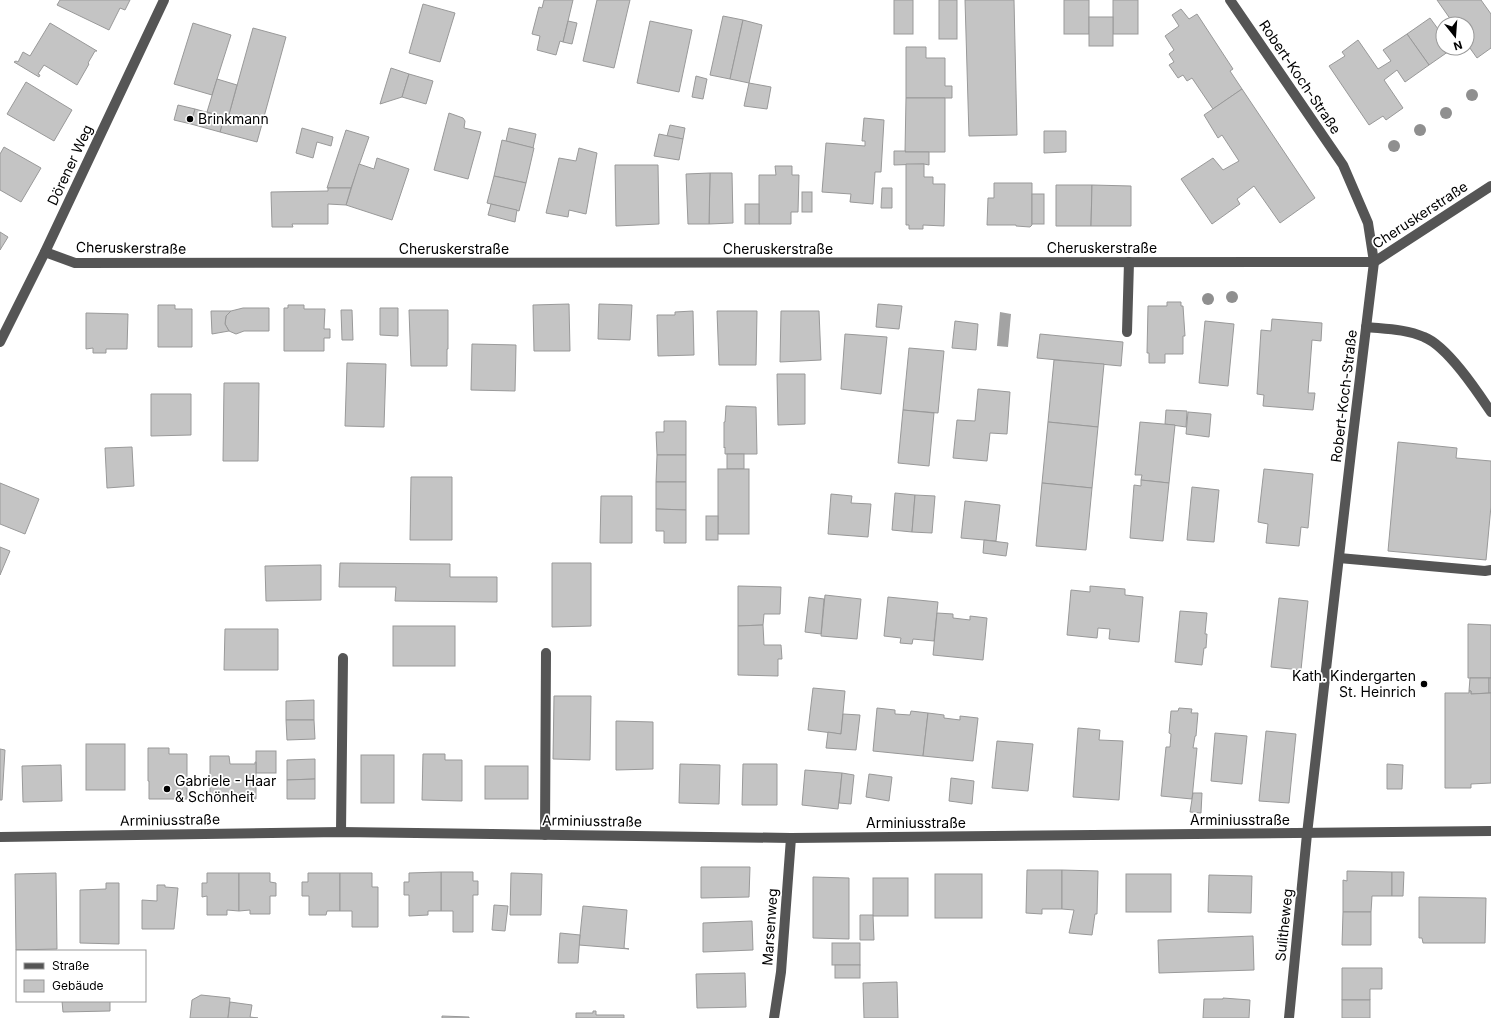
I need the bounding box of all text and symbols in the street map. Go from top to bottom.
north arrow [1435,16,1475,56]
street label: Robert-Koch-Straße [1256,17,1345,137]
text: N [1452,38,1464,53]
place label: Brinkmann [198,110,269,127]
marker: Brinkmann [185,114,195,124]
street label: Dörener Weg [43,122,96,208]
street label: Cheruskerstraße [1369,177,1471,252]
street label: Cheruskerstraße [76,238,186,257]
street label: Cheruskerstraße [1047,239,1157,256]
street label: Cheruskerstraße [399,240,509,257]
street label: Cheruskerstraße [723,240,833,257]
street label: Robert-Koch-Straße [1327,329,1360,463]
place label: Kath. Kindergarten St. Heinrich [1292,667,1416,700]
marker: Kath. Kindergarten St. Heinrich [1419,679,1429,689]
place label: Gabriele - Haar & Schönheit [175,772,276,805]
marker: Gabriele - Haar & Schönheit [162,784,172,794]
street label: Arminiusstraße [120,810,220,829]
street label: Arminiusstraße [542,811,642,830]
street label: Arminiusstraße [1190,811,1290,828]
street label: Arminiusstraße [866,814,966,831]
street label: Marsenweg [758,888,781,966]
street label: Sulitheweg [1271,888,1296,962]
legend [16,950,146,1002]
text: Straße [52,958,89,973]
text: Gebäude [52,978,104,993]

